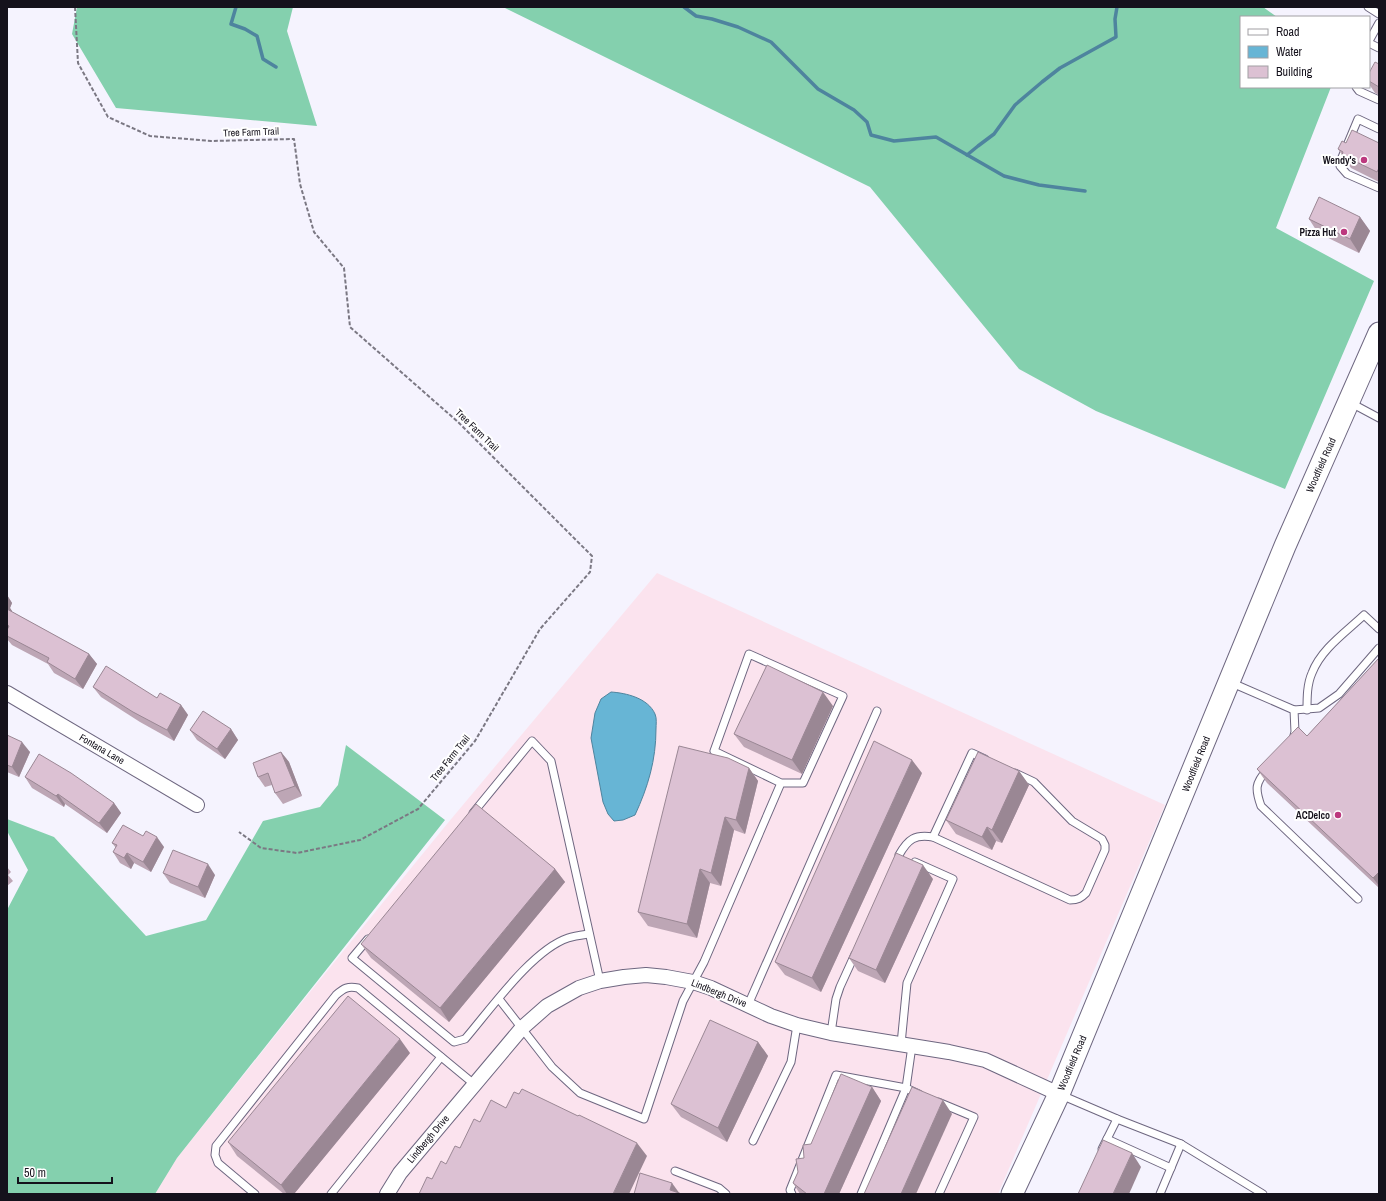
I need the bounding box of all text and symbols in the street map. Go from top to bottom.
legend [1240,16,1370,88]
text: Road [1276,24,1300,40]
text: Water [1276,44,1303,60]
text: Building [1276,64,1313,80]
street label: Tree Farm Trail [223,125,279,139]
place label: Wendy's [1323,154,1356,167]
marker: Wendy's [1359,155,1369,165]
place label: Pizza Hut [1300,226,1336,239]
marker: Pizza Hut [1339,227,1349,237]
street label: Tree Farm Trail [452,406,502,454]
street label: Woodfield Road [1303,436,1339,494]
street label: Fontana Lane [77,731,127,767]
street label: Tree Farm Trail [427,732,473,784]
street label: Woodfield Road [1179,734,1213,794]
place label: ACDelco [1296,809,1330,822]
marker: ACDelco [1333,810,1343,820]
street label: Lindbergh Drive [689,976,749,1010]
street label: Woodfield Road [1055,1033,1089,1093]
street label: Lindbergh Drive [404,1112,452,1166]
scale bar [18,1159,112,1185]
text: 50 m [24,1165,46,1181]

